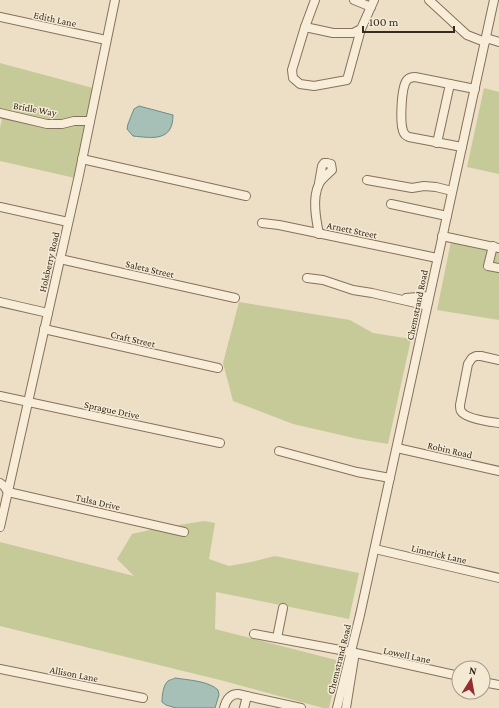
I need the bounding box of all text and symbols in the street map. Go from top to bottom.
scale bar [363,8,454,34]
street label: Edith Lane [33,9,78,29]
text: 100 m [369,15,399,29]
street label: Bridle Way [13,100,58,118]
street label: Arnett Street [326,219,379,241]
street label: Holsberry Road [37,230,61,293]
street label: Saleta Street [125,258,176,280]
street label: Chemstrand Road [404,268,430,341]
street label: Craft Street [110,329,157,350]
street label: Sprague Drive [83,399,141,421]
street label: Robin Road [427,440,474,461]
street label: Tulsa Drive [75,492,122,513]
street label: Limerick Lane [410,542,468,566]
street label: Chemstrand Road [325,622,353,695]
street label: Lowell Lane [382,645,432,666]
north arrow [451,660,491,700]
street label: Allison Lane [49,664,100,684]
text: N [468,664,478,677]

